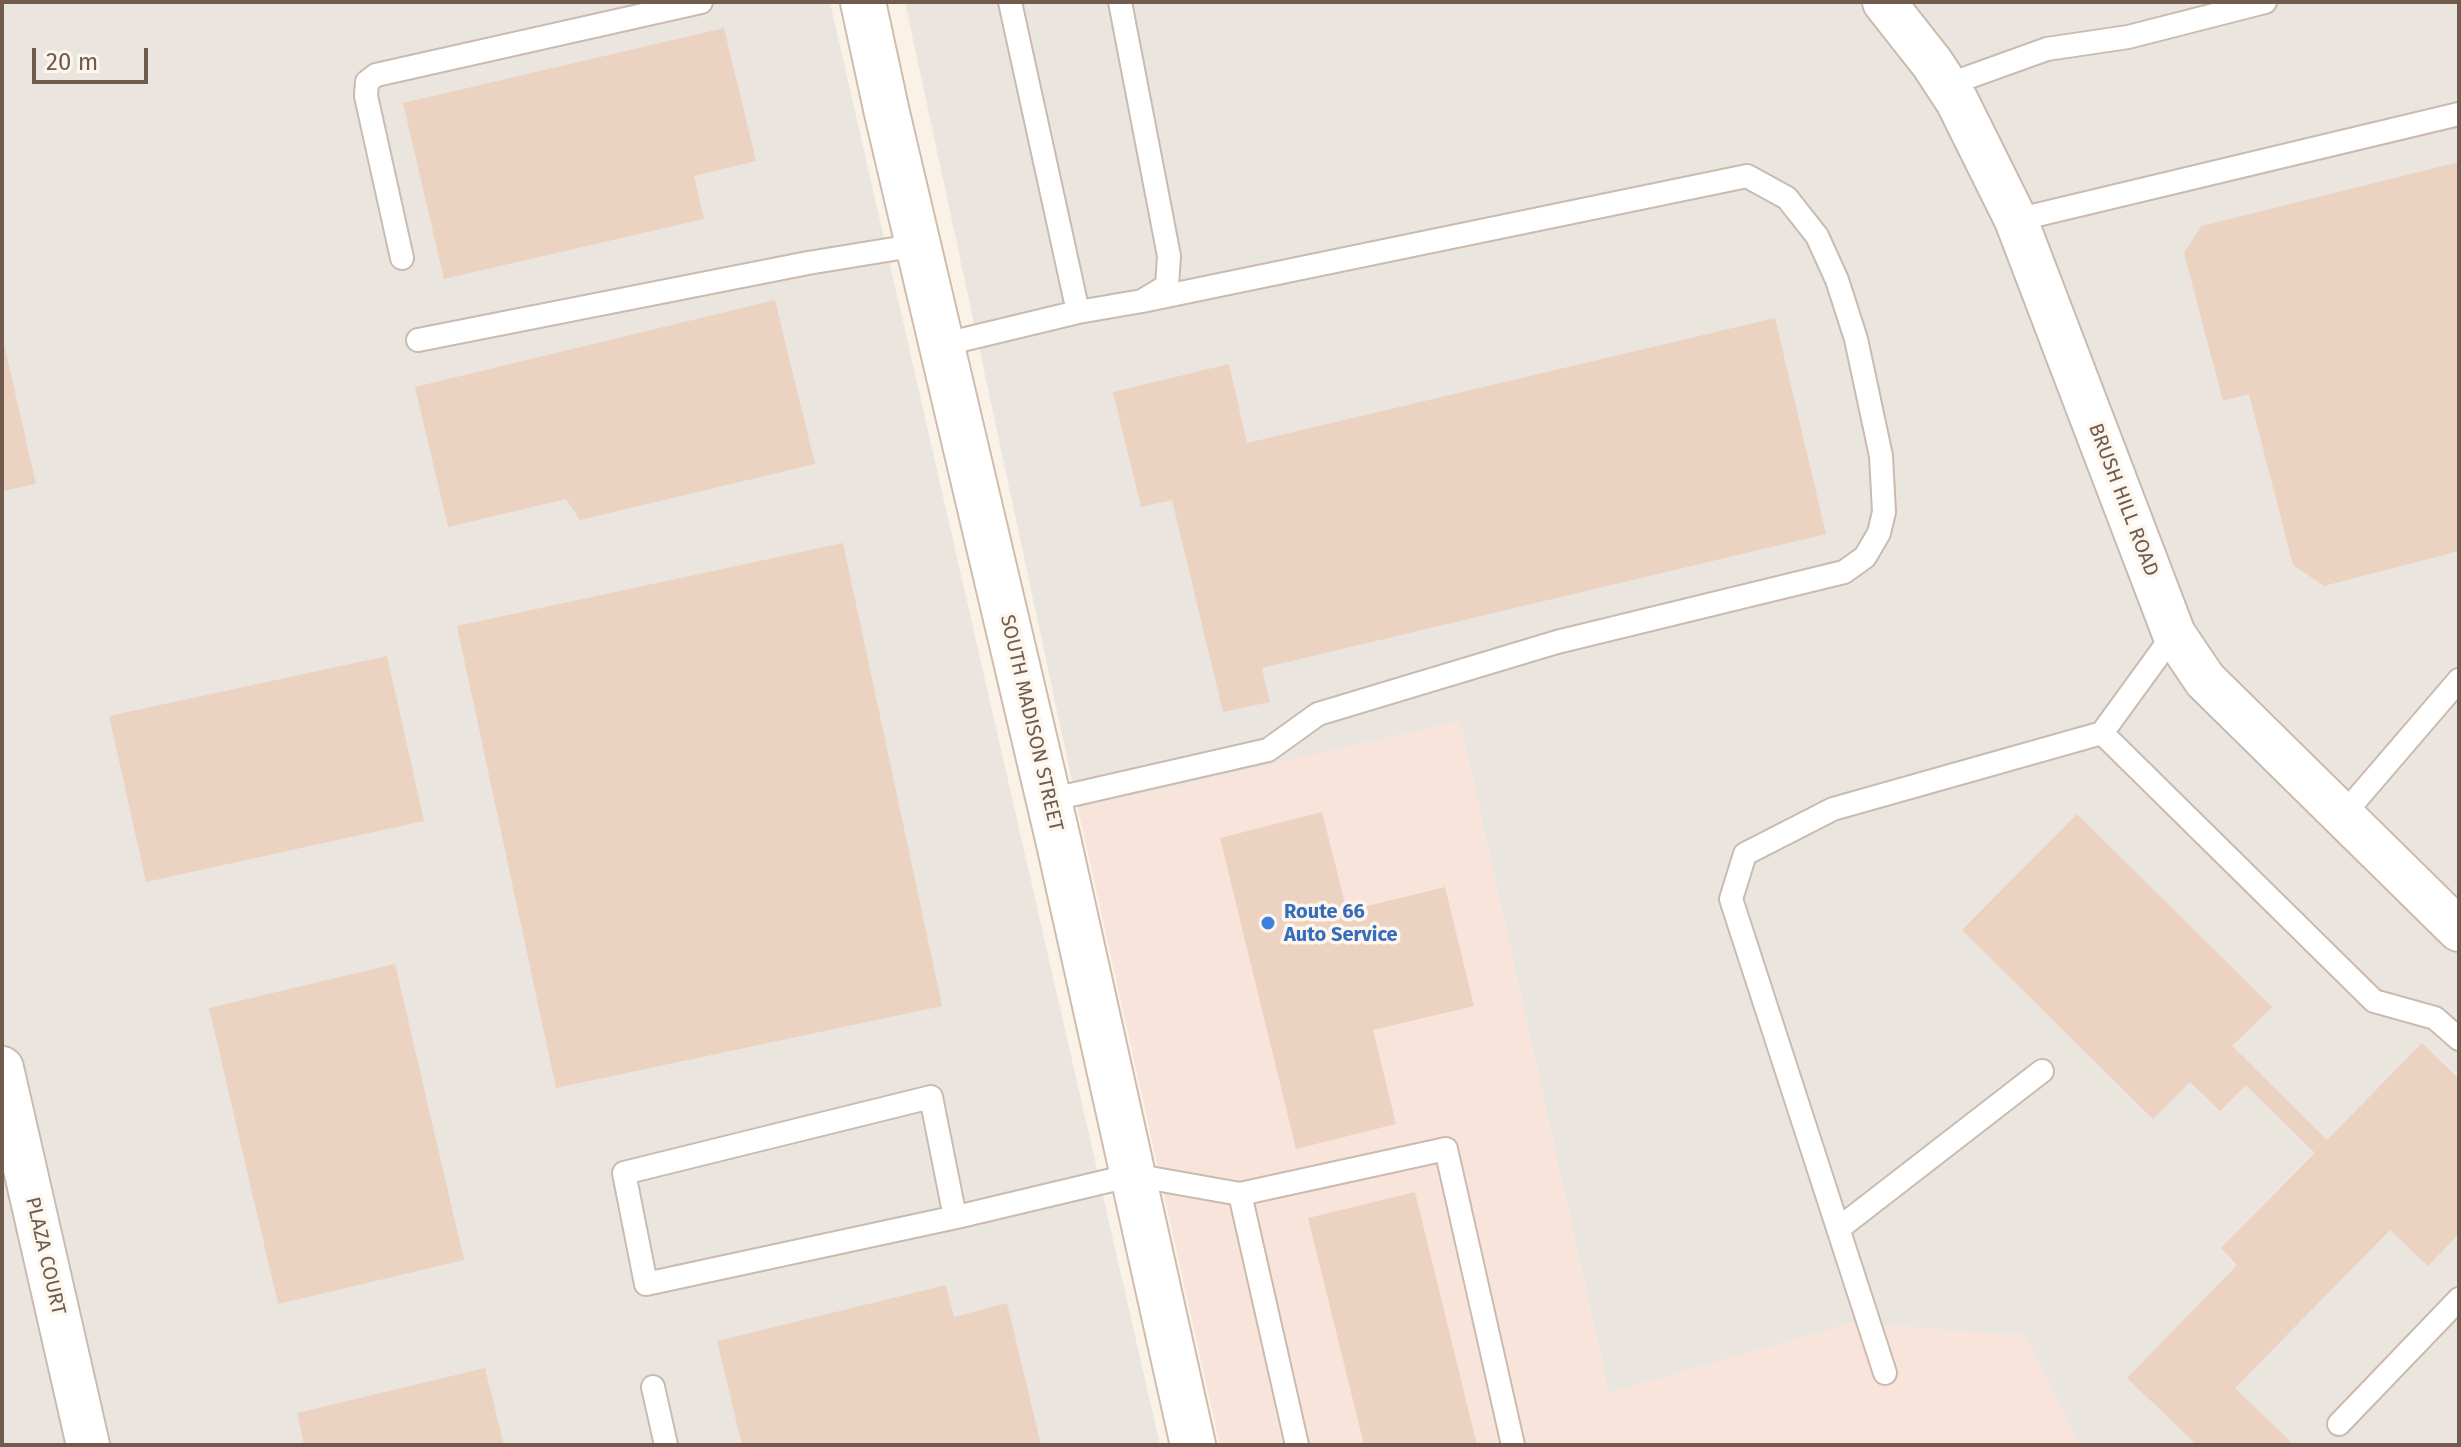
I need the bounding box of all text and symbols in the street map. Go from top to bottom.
scale bar [36,32,152,82]
text: 20 m [46,48,98,76]
street label: BRUSH HILL ROAD [2083,420,2163,580]
street label: SOUTH MADISON STREET [994,612,1068,834]
place label: Route 66 Auto Service [1284,900,1398,947]
marker: Route 66 Auto Service [1259,914,1277,932]
street label: PLAZA COURT [20,1195,70,1317]

